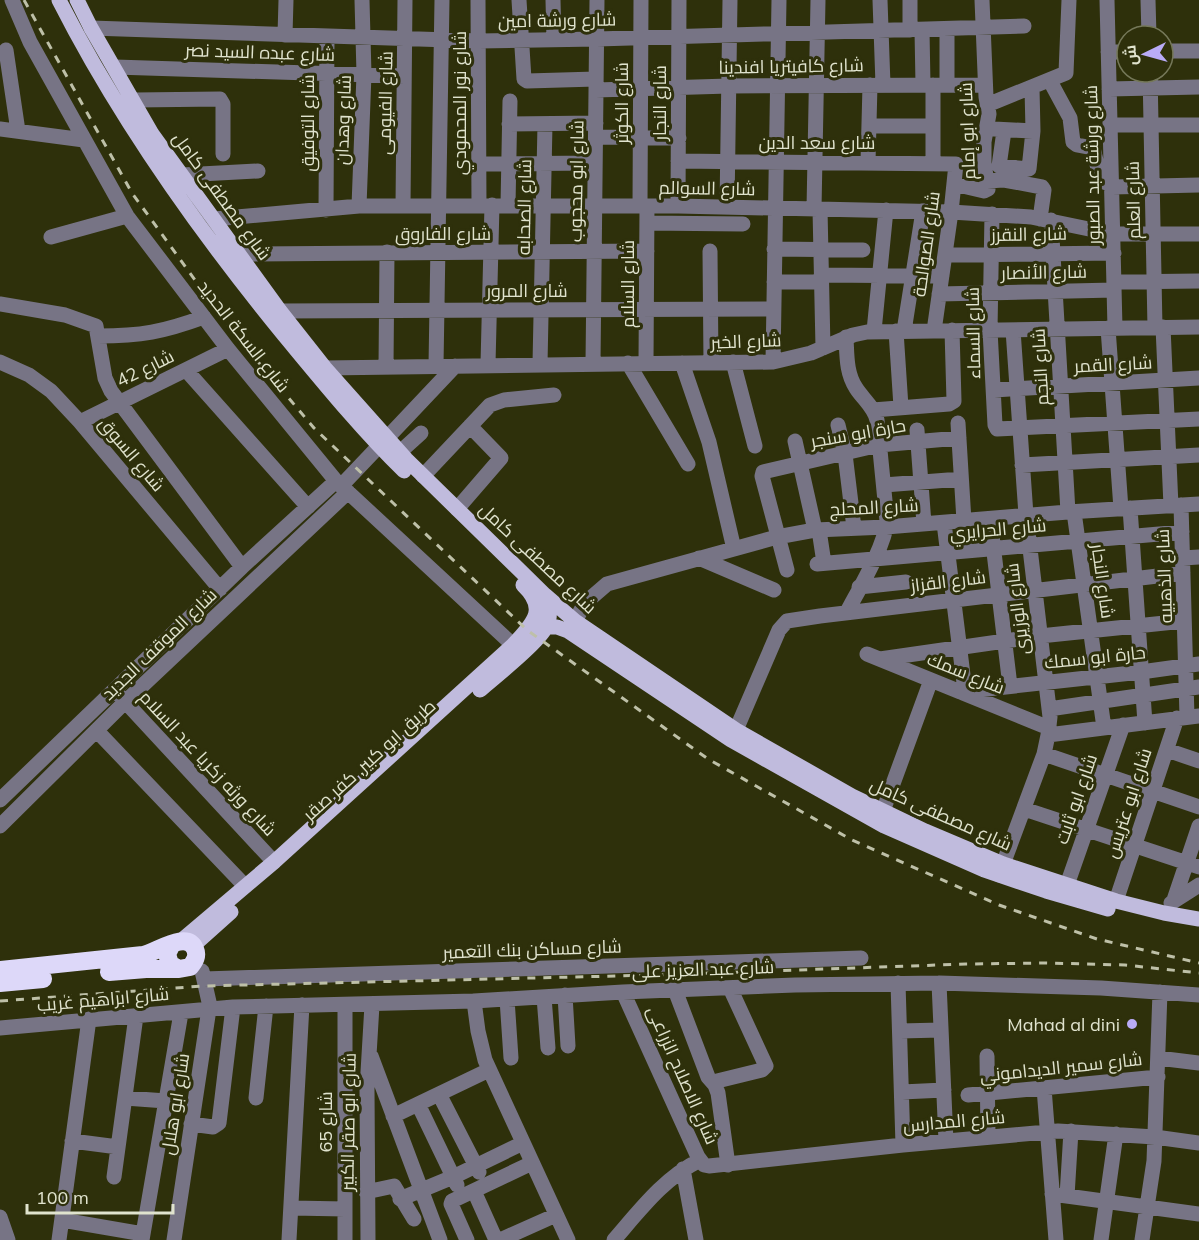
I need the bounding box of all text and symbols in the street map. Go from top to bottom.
street label: شارع ورشة امين [498,7,616,34]
north arrow [1115,24,1175,84]
street label: شارع نور المحمودي [448,31,474,175]
street label: شارع عبده السيد نصر [184,38,335,67]
text: ش [1119,44,1141,66]
street label: شارع الفيومى [373,51,398,155]
street label: شارع كافيتريا افندينا [718,53,864,80]
street label: شارع الكوثر [610,62,634,145]
street label: شارع النجار [648,65,672,142]
street label: شارع التوفيق [296,74,320,172]
street label: شارع وهدان [330,75,357,165]
street label: شارع ابو إمام [954,82,981,180]
street label: شارع ورشة عبد الصبور [1079,85,1106,246]
street label: شارع ابو محجوب [563,120,590,242]
street label: شارع مصطفى كامل [167,127,276,265]
street label: شارع سعد الدين [758,131,876,155]
street label: شارع الصحابه [512,159,537,255]
street label: شارع العلم [1121,161,1146,239]
street label: شارع السوالم [658,176,756,201]
street label: شارع الصوالحة [907,190,946,298]
street label: شارع الفاروق [395,222,491,246]
street label: شارع النقرز [990,222,1067,247]
street label: شارع السلام [616,240,640,328]
street label: شارع الأنصار [1000,260,1087,285]
street label: شارع السكة الحديد [192,275,295,397]
street label: شارع المرور [485,279,568,303]
street label: شارع السماء [961,287,986,379]
street label: شارع الخير [709,328,782,355]
street label: شارع النجم [1026,328,1055,406]
street label: شارع 42 [112,344,178,393]
street label: شارع القمر [1072,350,1153,379]
street label: شارع السوق [93,412,170,497]
street label: حارة ابو سنجر [808,413,907,453]
street label: شارع المحلج [829,493,919,522]
street label: شارع مصطفى كامل [474,497,602,619]
street label: شارع الحرايري [949,513,1047,548]
street label: شارع الذهبيه [1151,528,1178,624]
street label: شارع النجار [1085,541,1120,620]
street label: شارع الوزيرى [1000,562,1035,656]
street label: شارع القزاز [908,565,987,598]
street label: شارع الموقف الجديد [97,583,222,706]
street label: حارة ابو سمك [1043,640,1147,674]
street label: شارع سمك [924,647,1008,700]
street label: شارع ورثه زكريا عبد السلام [134,685,281,841]
street label: طريق ابو كبير, كفر صقر [297,694,441,827]
street label: شارع ابو عتريس [1099,745,1158,861]
street label: شارع ابو ثابت [1050,751,1103,847]
street label: شارع مصطفى كامل [866,772,1015,856]
street label: شارع مساكن بنك التعمير [441,934,622,965]
street label: شارع عبد العزيز على [631,955,775,984]
street label: شارع ابراهيم غريب [36,982,170,1017]
street label: شارع الاصلاح الزراعى [641,1002,724,1148]
place label: Mahad al dini [1007,1013,1120,1036]
marker: Mahad al dini [1125,1017,1139,1031]
street label: شارع سمير الديداموني [979,1047,1144,1090]
street label: شارع ابو هلال [156,1051,195,1157]
street label: شارع ابو صقر الكبير [335,1053,362,1192]
street label: شارع 65 [314,1091,338,1153]
street label: شارع المدارس [902,1105,1006,1138]
scale bar [27,1177,172,1215]
text: 100 m [36,1186,89,1209]

